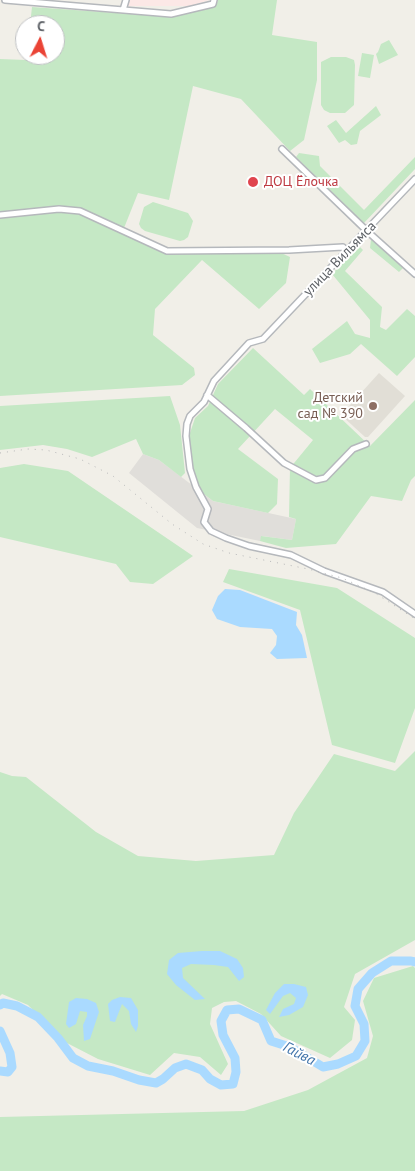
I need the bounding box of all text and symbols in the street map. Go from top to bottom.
north arrow [15,15,65,65]
text: С [37,17,46,35]
place label: ДОЦ Ёлочка [264,174,339,190]
marker: ДОЦ Ёлочка [246,175,260,189]
street label: улица Вильямса [300,218,380,300]
place label: Детский сад № 390 [297,390,363,422]
marker: Детский сад № 390 [367,400,379,412]
water label: Гайва [280,1038,318,1070]

